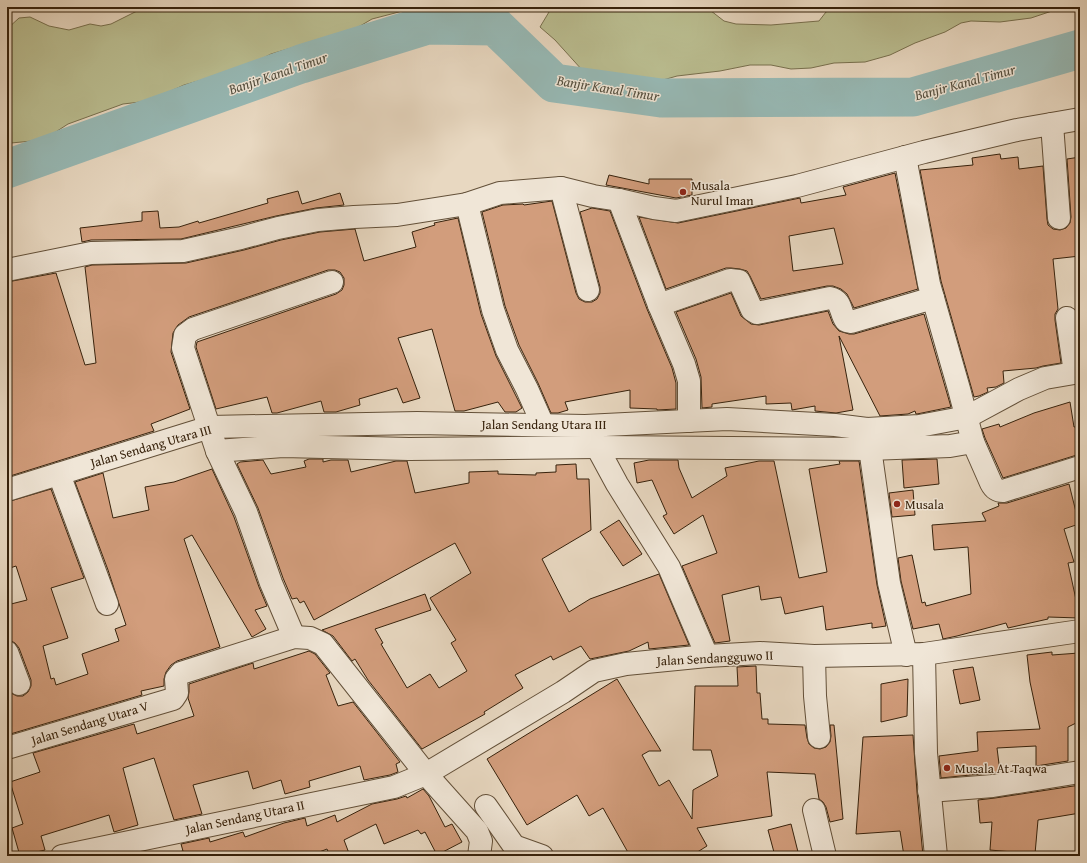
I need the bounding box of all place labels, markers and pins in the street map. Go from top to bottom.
place label: Musala Nurul Iman [691,176,754,210]
marker: Musala Nurul Iman [678,187,688,197]
place label: Musala [905,495,945,514]
marker: Musala [892,499,902,509]
place label: Musala At Taqwa [955,759,1048,778]
marker: Musala At Taqwa [942,763,952,773]

